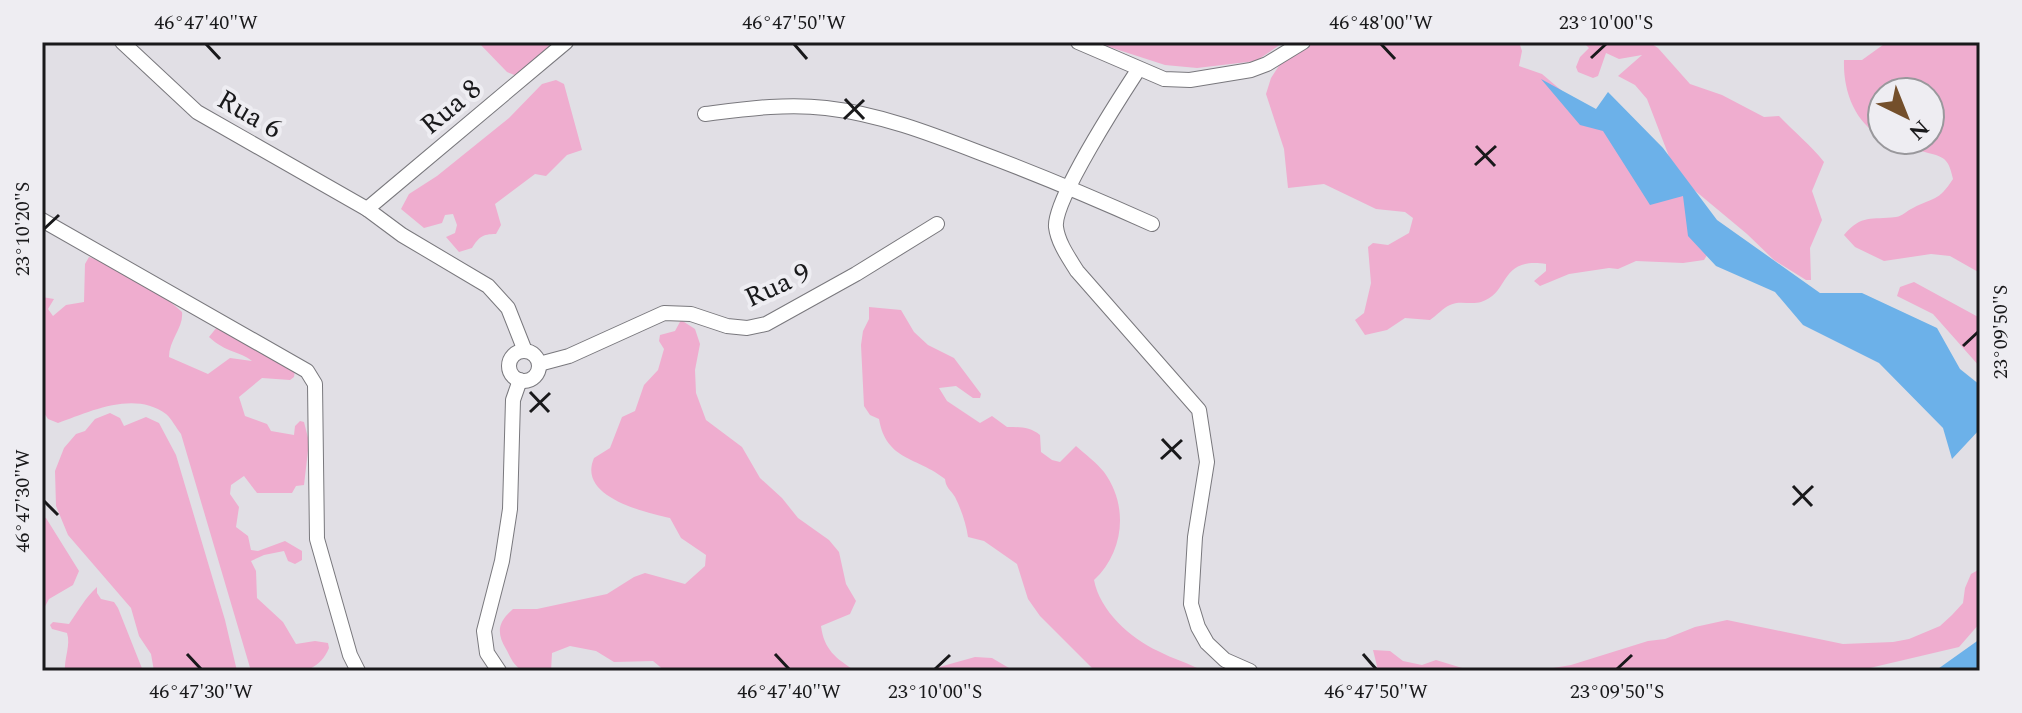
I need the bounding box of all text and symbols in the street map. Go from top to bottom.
text: 46°47'40"W [154,8,258,38]
text: 46°47'50"W [742,8,846,38]
text: 46°48'00"W [1329,8,1433,38]
text: 23°10'00"S [1559,8,1653,38]
street label: Rua 8 [411,69,491,146]
north arrow [1866,76,1946,156]
street label: Rua 6 [209,78,290,150]
text: N [1901,111,1936,148]
text: 23°10'20"S [8,182,38,276]
street label: Rua 9 [737,251,818,319]
text: 23°09'50"S [1986,285,2016,379]
text: 46°47'30"W [8,449,38,553]
text: 46°47'30"W [149,677,253,707]
text: 46°47'40"W [737,677,841,707]
text: 23°10'00"S [888,677,982,707]
text: 46°47'50"W [1324,677,1428,707]
text: 23°09'50"S [1570,677,1664,707]

